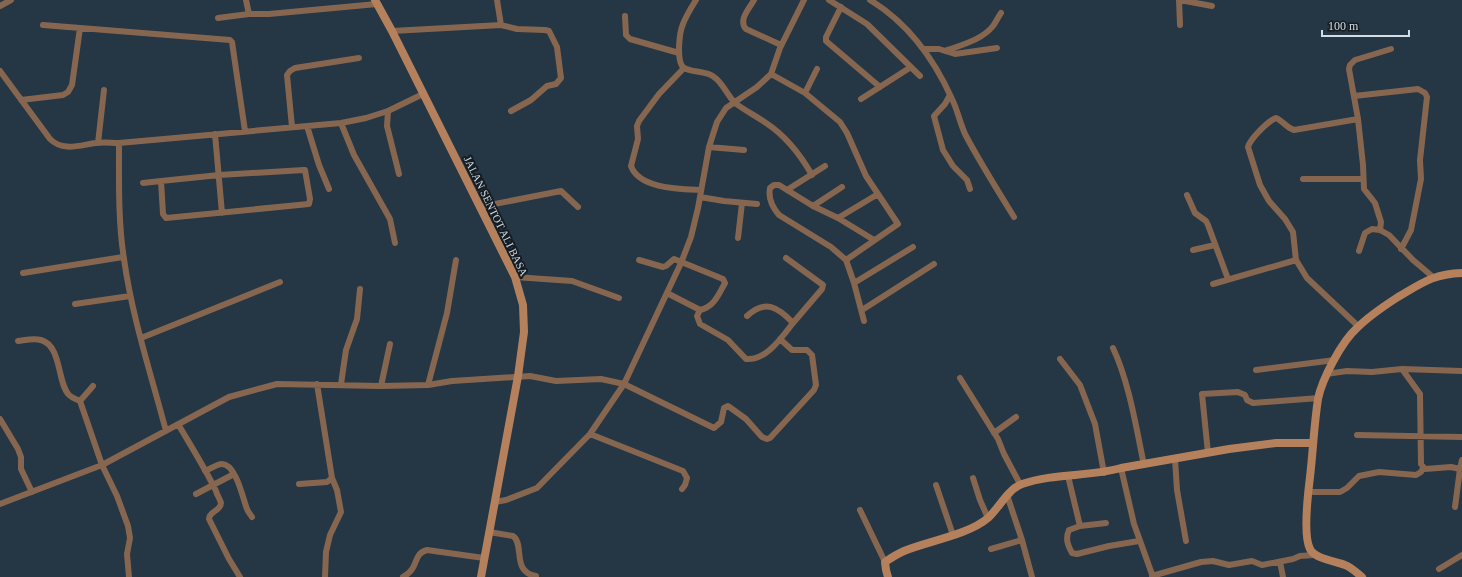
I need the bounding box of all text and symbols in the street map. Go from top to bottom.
scale bar [1322,12,1409,38]
text: 100 m [1328,19,1359,33]
street label: JALAN SENTOT ALI BASA [462,154,530,278]

